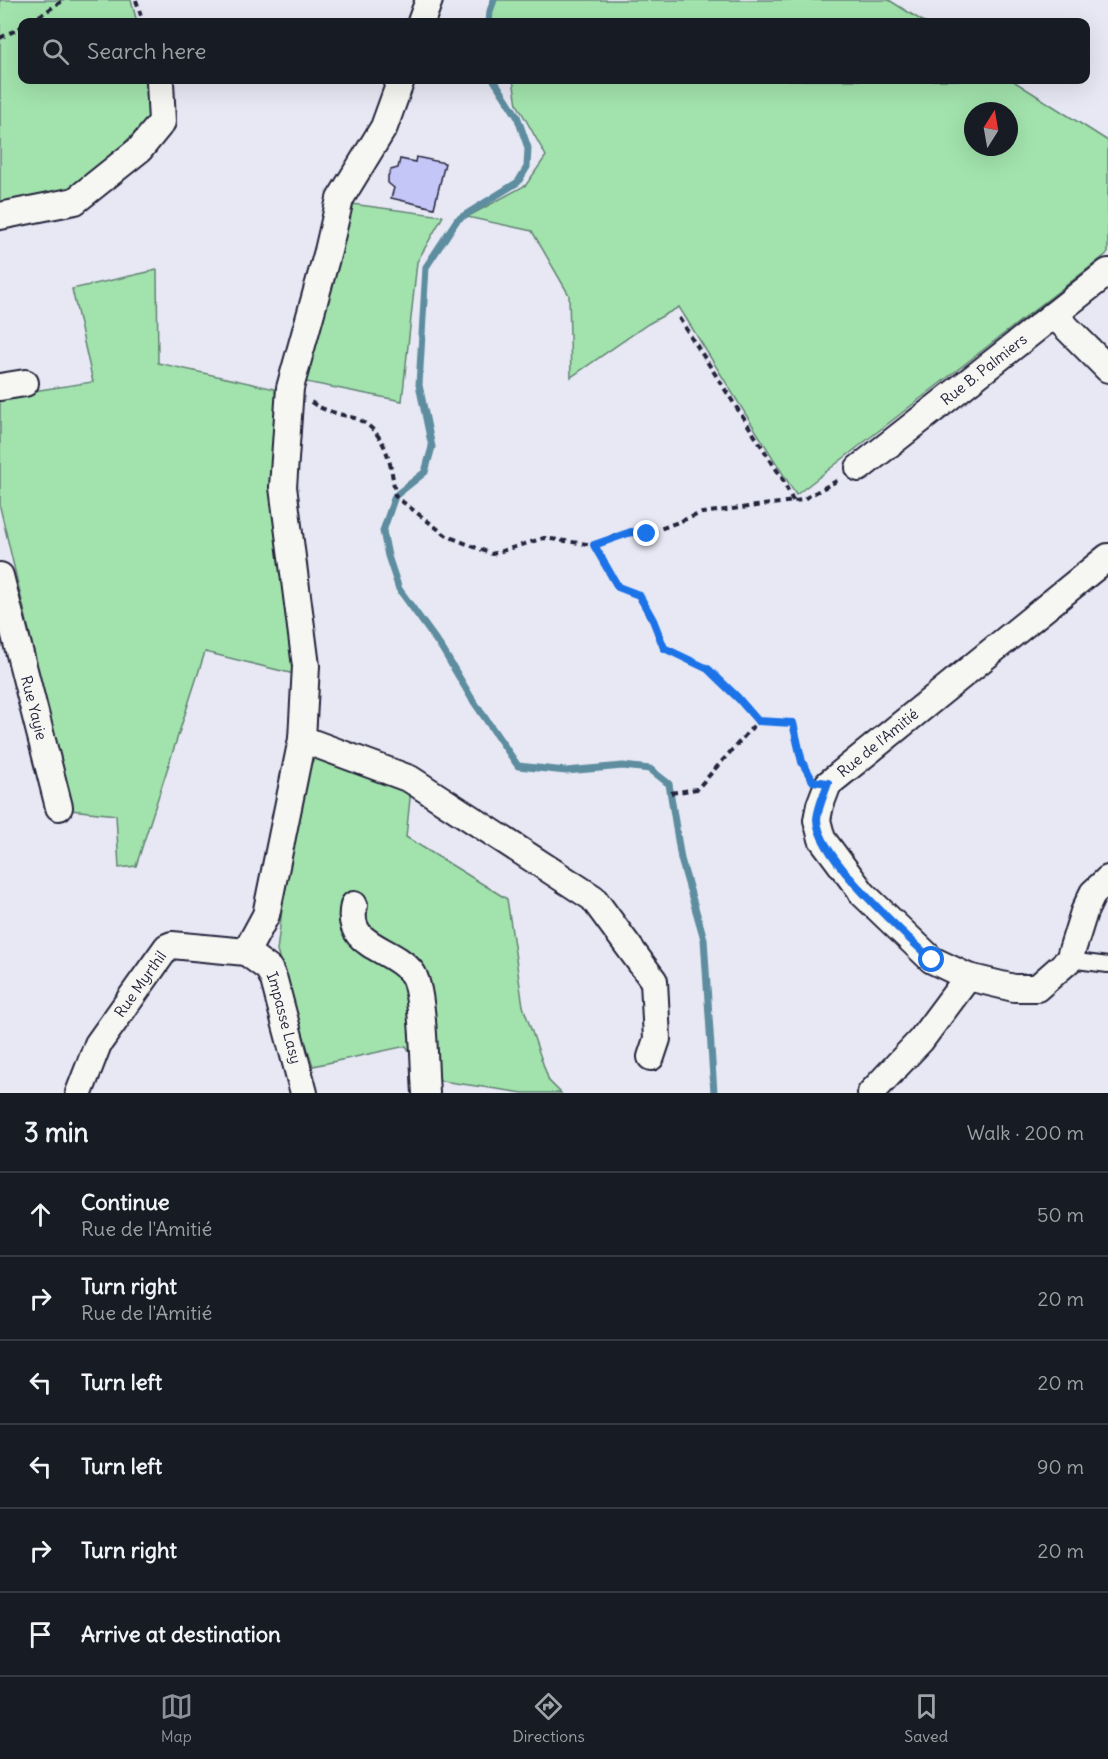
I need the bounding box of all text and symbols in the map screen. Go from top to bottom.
search box [18,18,1090,84]
icon: search [39,35,72,68]
text: Search here [87,37,206,65]
north arrow [964,102,1018,156]
street label: Rue B. Palmiers [937,329,1031,409]
route end [633,520,659,546]
street label: Rue Yayie [17,674,51,742]
street label: Rue de l'Amitié [833,704,922,781]
route start [918,946,944,972]
street label: Rue Myrthil [110,947,170,1021]
street label: Impasse Lasy [263,969,306,1066]
text: 3 min [24,1116,89,1149]
text: Walk · 200 m [967,1120,1084,1145]
text: Continue [81,1188,170,1216]
icon: ahead [24,1198,57,1231]
text: 50 m [1037,1202,1084,1227]
text: Rue de l'Amitié [81,1216,212,1241]
text: Turn right [81,1272,177,1300]
icon: right [24,1282,57,1315]
text: 20 m [1038,1286,1084,1311]
text: Rue de l'Amitié [81,1300,212,1325]
icon: left [24,1366,57,1399]
text: Turn left [81,1368,162,1396]
text: 20 m [1038,1370,1084,1395]
icon: left [24,1450,57,1483]
text: Turn left [81,1452,162,1480]
text: 90 m [1037,1454,1084,1479]
icon: right [24,1534,57,1567]
text: Turn right [81,1536,177,1564]
text: 20 m [1038,1538,1084,1563]
icon: arrive [24,1618,57,1651]
text: Arrive at destination [81,1620,281,1648]
tab: Map [160,1690,193,1746]
tab: Directions [512,1690,585,1746]
tab: Saved [904,1690,948,1746]

